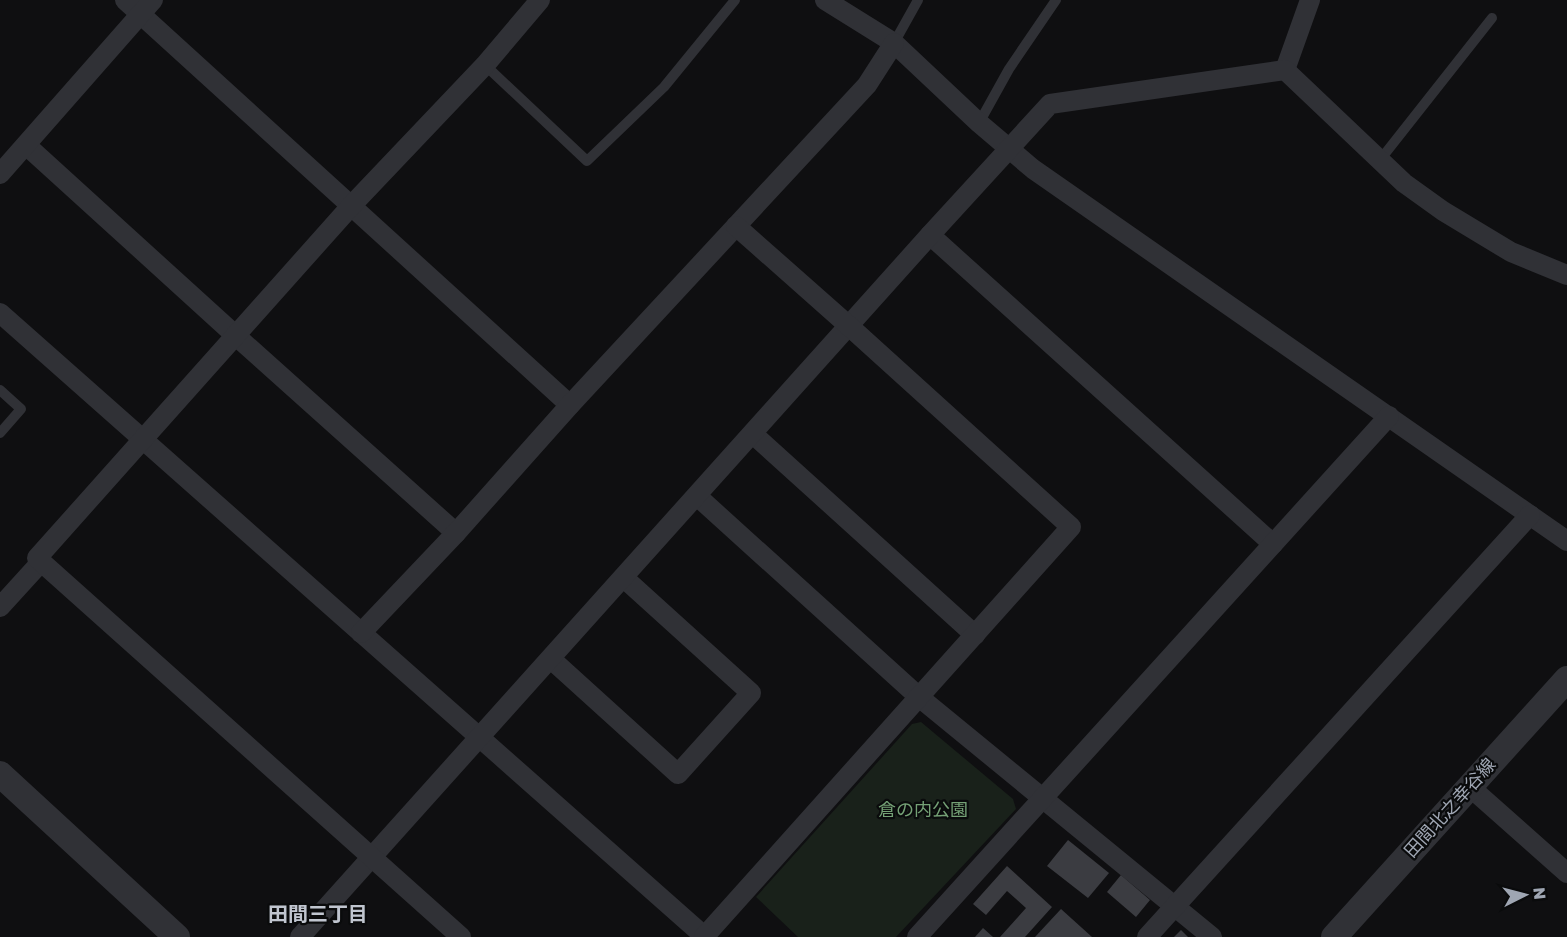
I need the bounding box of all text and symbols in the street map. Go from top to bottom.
street label: 田間北之幸谷線 [1399,753,1500,862]
park label: 倉の内公園 [878,798,968,820]
north arrow [1495,865,1555,925]
text: N [1529,886,1550,901]
district label: 田間三丁目 [268,901,368,925]

